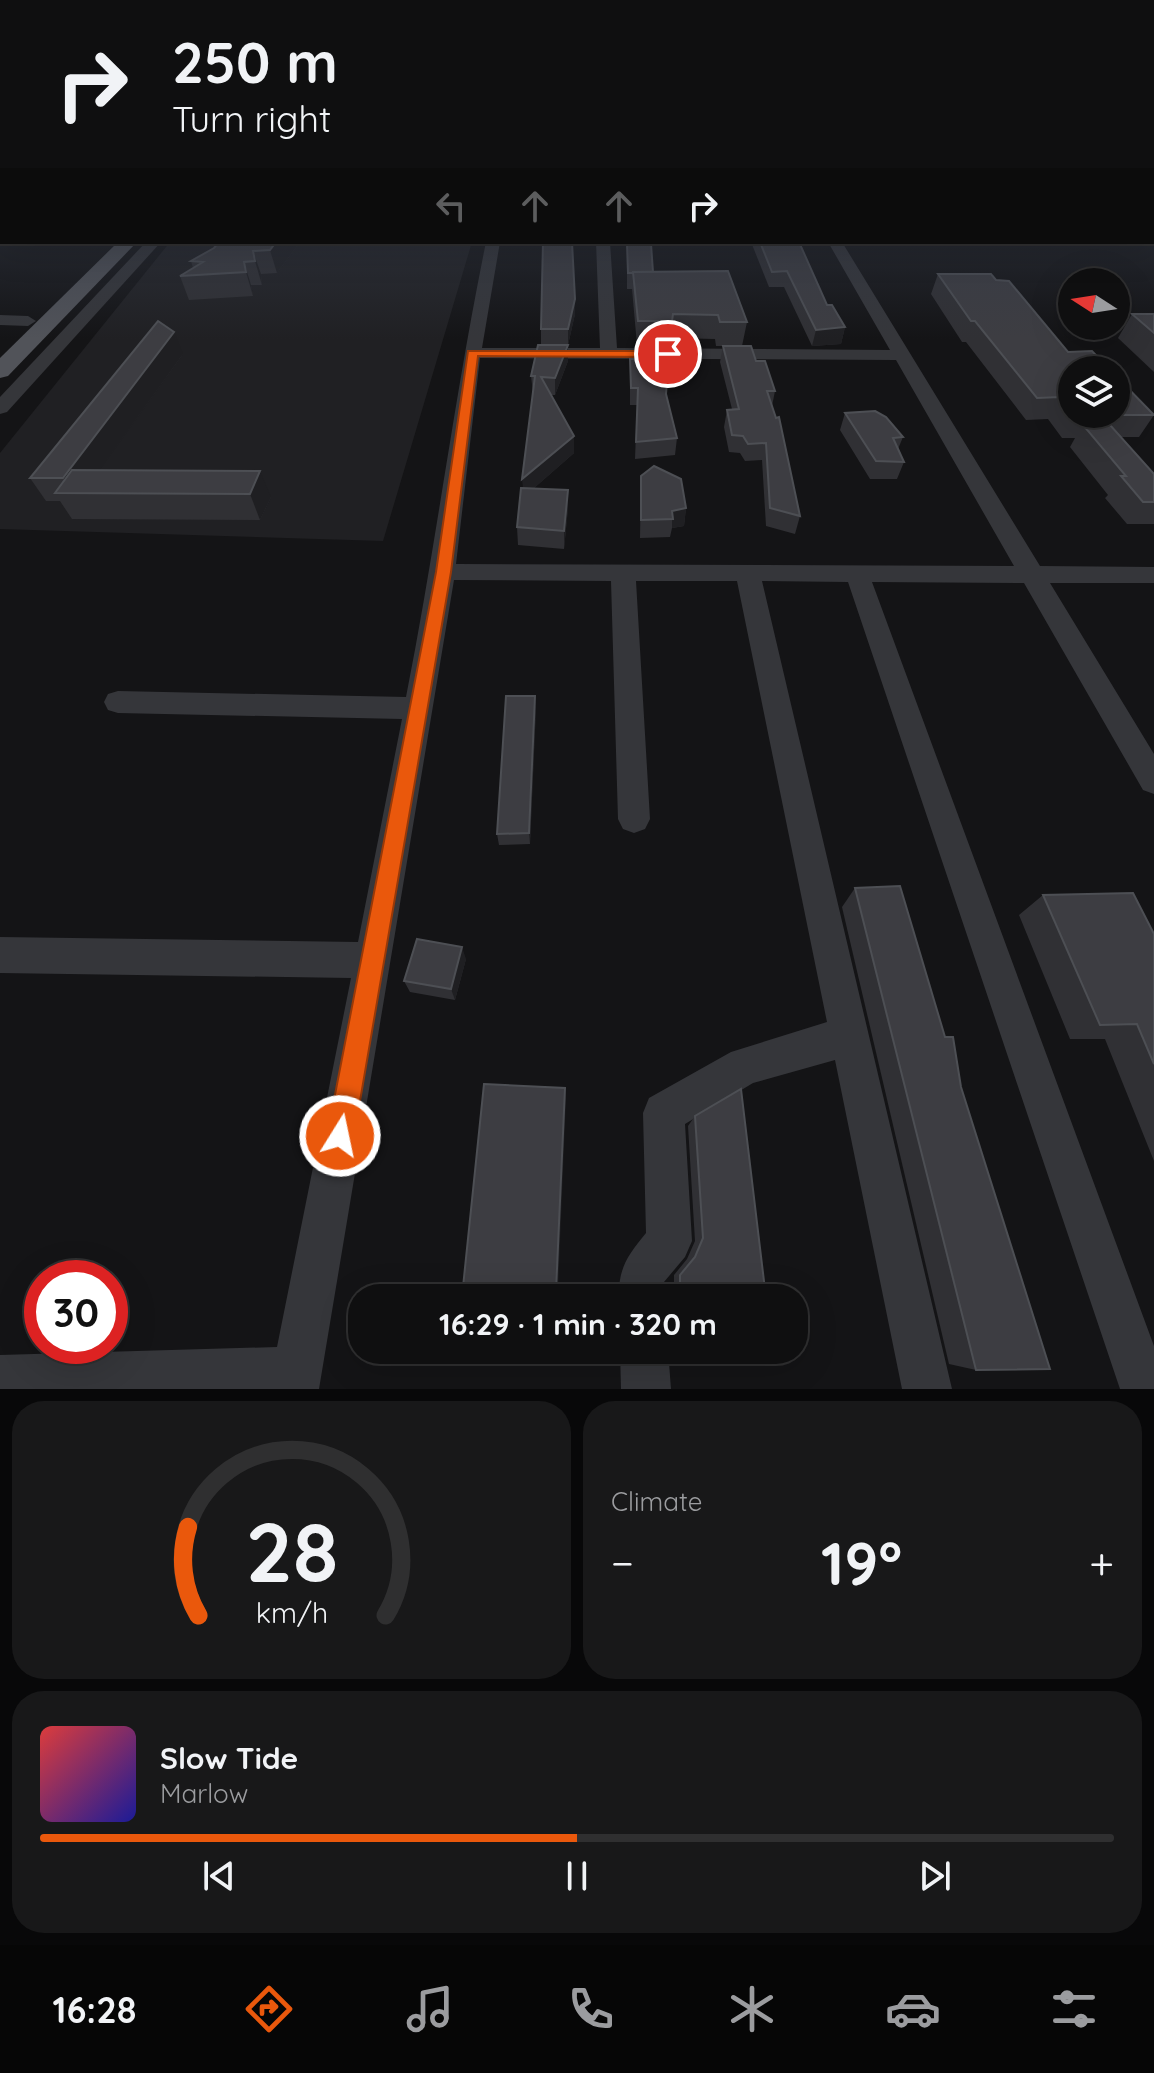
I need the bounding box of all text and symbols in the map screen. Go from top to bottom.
text: 250 m [172,27,338,97]
icon: right [40,32,144,136]
text: Turn right [172,96,331,141]
icon: left [429,184,473,228]
icon: ahead [513,184,557,228]
icon: ahead [597,184,641,228]
icon: right [681,184,725,228]
north arrow [1058,268,1130,340]
map controls [1058,268,1130,428]
pin [634,320,702,388]
icon: arrive [646,332,690,376]
button: layers [1058,356,1130,428]
position arrow [298,1094,382,1178]
speed limit sign: 30 [24,1260,128,1364]
text: 16:29 · 1 min · 320 m [439,1305,717,1343]
text: Climate [611,1485,702,1518]
text: 28 [245,1499,338,1603]
text: 19° [821,1525,902,1600]
text: − [611,1535,634,1590]
text: + [1089,1535,1114,1590]
text: km/h [255,1594,328,1630]
text: Slow Tide [160,1739,298,1777]
text: Marlow [160,1777,248,1810]
icon: previous [197,1854,241,1898]
icon: pause [555,1854,599,1898]
icon: next [913,1854,957,1898]
icon: directions [241,1981,297,2037]
icon: music [402,1981,458,2037]
icon: phone [563,1981,619,2037]
icon: climate [724,1981,780,2037]
icon: car [885,1981,941,2037]
icon: filters [1046,1981,1102,2037]
text: 16:28 [52,1987,136,2032]

